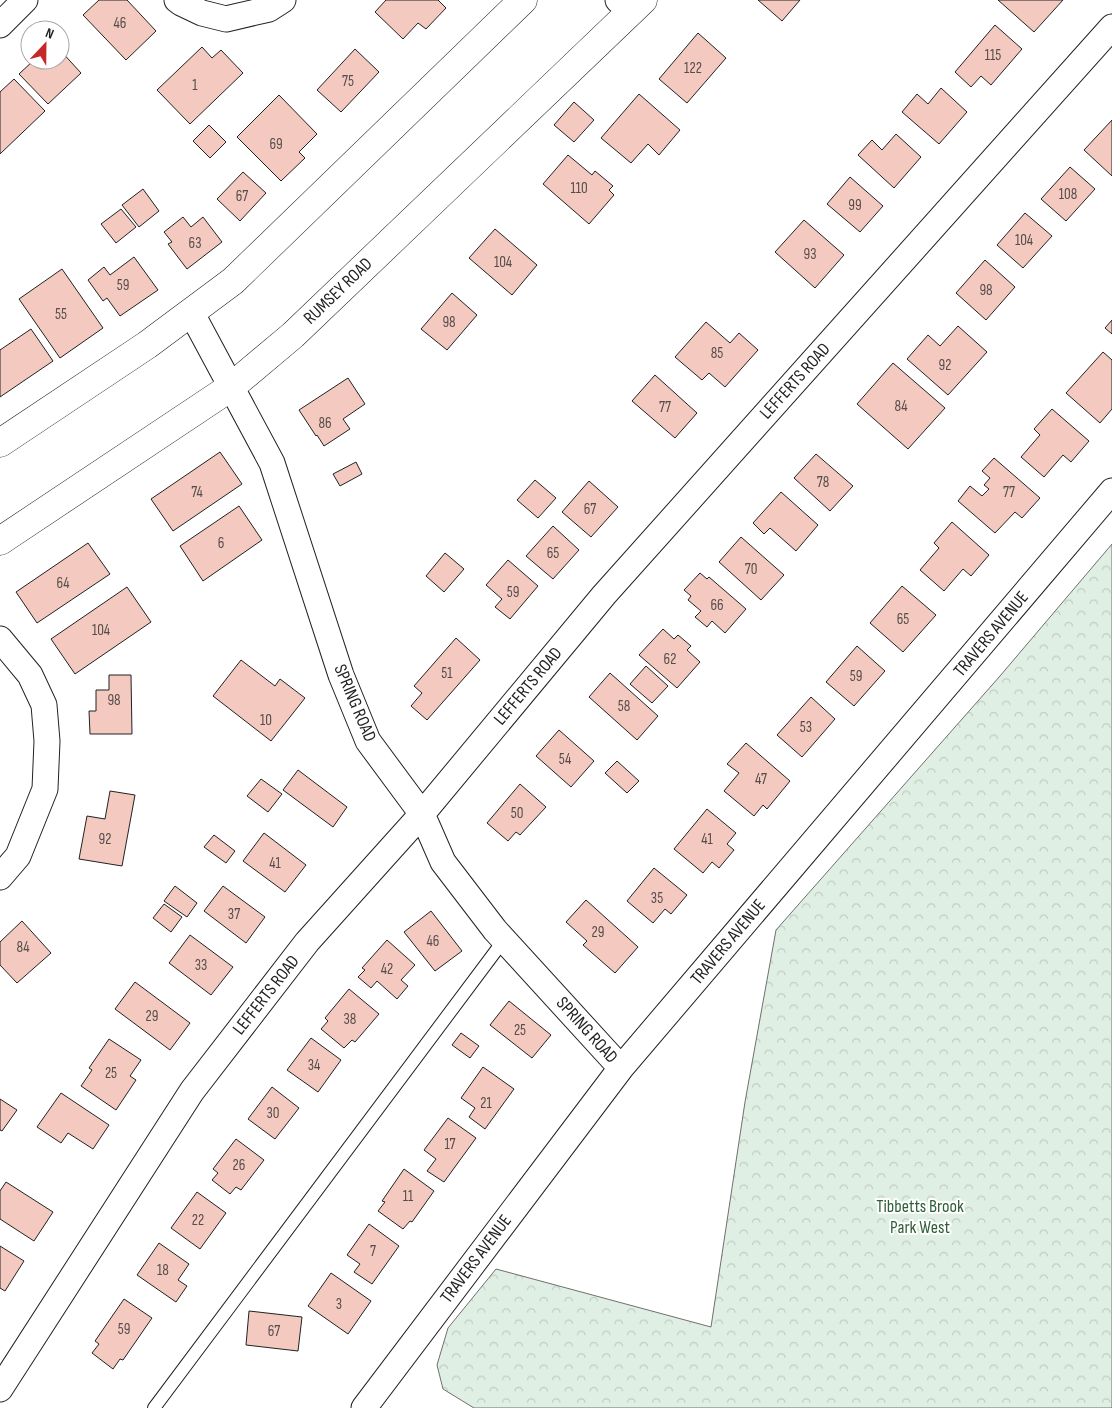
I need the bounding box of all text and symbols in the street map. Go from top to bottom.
house number: 46 [114,14,126,33]
north arrow [20,20,70,70]
text: N [43,24,56,43]
house number: 115 [985,46,1001,65]
house number: 122 [684,59,702,78]
house number: 75 [342,72,354,91]
house number: 1 [192,76,198,95]
house number: 69 [269,135,283,154]
house number: 110 [570,179,588,198]
house number: 108 [1059,185,1077,204]
house number: 67 [236,187,248,206]
house number: 99 [848,196,862,215]
house number: 104 [1015,231,1033,250]
house number: 63 [189,234,201,253]
house number: 93 [804,245,816,264]
street label: RUMSEY ROAD [299,253,377,329]
house number: 104 [494,253,512,272]
house number: 59 [117,276,129,295]
house number: 98 [979,281,993,300]
house number: 55 [55,305,67,324]
house number: 98 [442,313,456,332]
street label: LEFFERTS ROAD [755,339,835,423]
house number: 85 [711,344,723,363]
house number: 92 [939,356,951,375]
house number: 84 [894,397,908,416]
house number: 77 [659,398,671,417]
house number: 86 [318,414,332,433]
house number: 78 [817,473,829,492]
house number: 74 [191,483,203,502]
house number: 77 [1003,483,1015,502]
house number: 67 [584,500,596,519]
house number: 6 [218,534,224,553]
house number: 65 [547,544,559,563]
house number: 70 [745,560,757,579]
house number: 64 [56,574,70,593]
house number: 59 [507,583,519,602]
street label: TRAVERS AVENUE [949,587,1033,681]
house number: 66 [710,596,724,615]
house number: 65 [897,610,909,629]
house number: 104 [92,621,110,640]
street label: LEFFERTS ROAD [489,643,567,729]
house number: 62 [664,650,676,669]
street label: SPRING ROAD [329,661,381,745]
house number: 51 [441,664,453,683]
house number: 59 [850,667,862,686]
house number: 98 [107,691,121,710]
house number: 58 [618,697,630,716]
house number: 10 [260,711,272,730]
house number: 53 [800,718,812,737]
house number: 54 [559,750,571,769]
house number: 47 [755,770,767,789]
house number: 50 [511,804,523,823]
house number: 92 [99,830,111,849]
house number: 41 [701,830,714,849]
house number: 41 [269,854,282,873]
house number: 35 [651,889,663,908]
street label: TRAVERS AVENUE [686,895,770,989]
house number: 37 [228,905,240,924]
house number: 29 [592,923,604,942]
house number: 46 [427,932,439,951]
house number: 84 [16,938,30,957]
street label: LEFFERTS ROAD [228,951,304,1039]
house number: 33 [195,956,207,975]
house number: 42 [381,960,393,979]
street label: SPRING ROAD [552,993,622,1067]
house number: 29 [146,1007,158,1026]
house number: 38 [344,1010,356,1029]
house number: 25 [514,1021,526,1040]
house number: 34 [308,1056,320,1075]
house number: 25 [105,1064,117,1083]
house number: 21 [480,1094,492,1113]
house number: 30 [267,1104,279,1123]
house number: 17 [444,1135,456,1154]
house number: 26 [233,1156,245,1175]
house number: 11 [403,1187,414,1206]
park label: Tibbetts Brook Park West [876,1196,964,1238]
house number: 22 [192,1211,204,1230]
street label: TRAVERS AVENUE [436,1211,516,1307]
house number: 7 [370,1242,376,1261]
house number: 18 [157,1261,169,1280]
house number: 3 [336,1295,342,1314]
house number: 59 [118,1320,130,1339]
house number: 67 [268,1322,280,1341]

